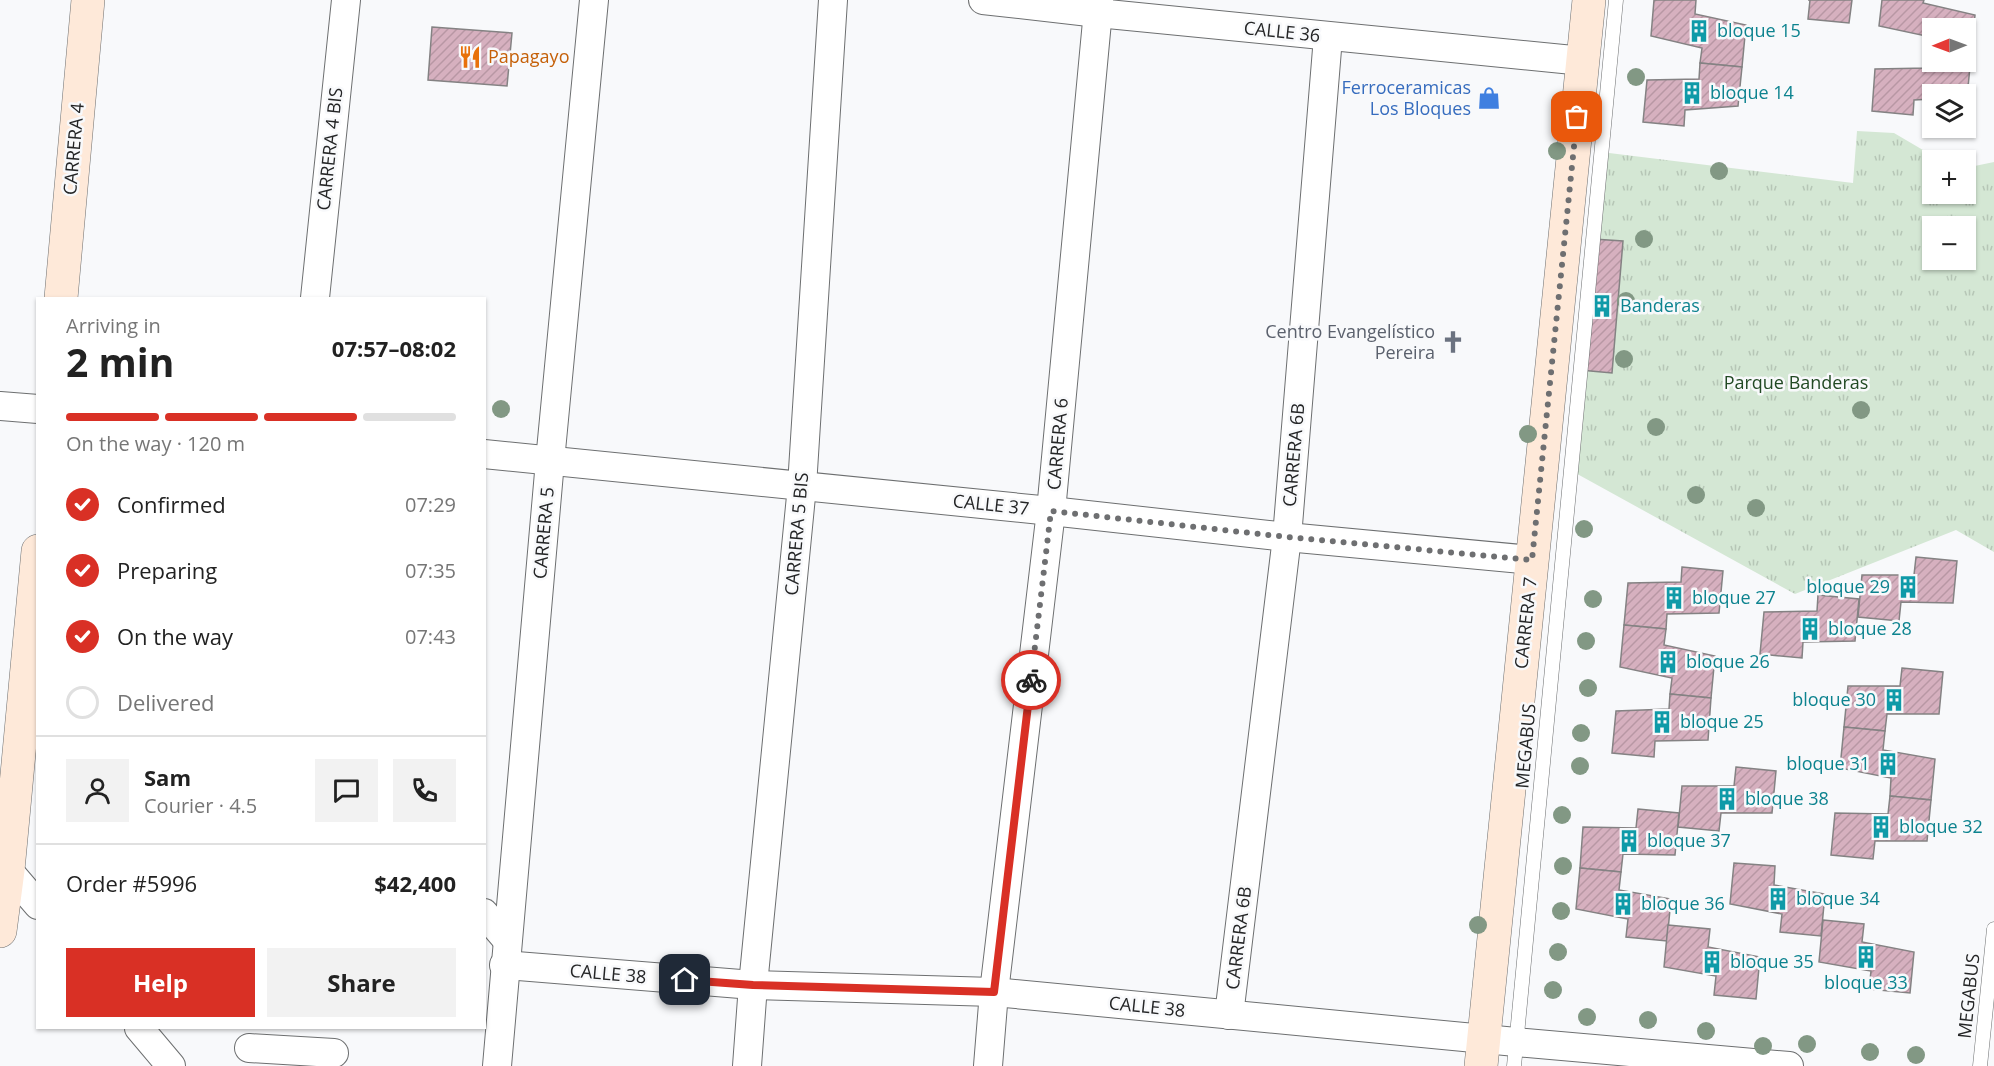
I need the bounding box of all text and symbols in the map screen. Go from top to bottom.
street label: CALLE 36 [1243,15,1322,47]
building icon: bloque 15 [1686,18,1712,44]
place label: bloque 15 [1717,18,1801,42]
north arrow [1922,18,1976,72]
map controls [1922,18,1976,270]
restaurant icon: Papagayo [457,44,483,70]
place label: Papagayo [488,44,569,68]
place label: Ferroceramicas Los Bloques [1342,75,1471,120]
building icon: bloque 14 [1679,80,1705,106]
place label: bloque 14 [1710,80,1794,104]
button: layers [1922,84,1976,138]
shop icon: Ferroceramicas Los Bloques [1476,85,1502,111]
street label: CARRERA 4 BIS [311,86,347,212]
pin [1551,91,1602,142]
icon: bag [1560,100,1593,133]
street label: CARRERA 4 [57,102,89,196]
button: + [1922,150,1976,204]
button: − [1922,216,1976,270]
building icon: Banderas [1589,293,1615,319]
place label: Banderas [1620,293,1700,317]
text: Arriving in [66,312,161,339]
place label: Centro Evangelístico Pereira [1265,319,1435,364]
church icon: Centro Evangelístico Pereira [1440,329,1466,355]
text: 07:57–08:02 [332,333,456,363]
text: 2 min [66,335,174,388]
park label: Parque Banderas [1724,370,1868,394]
street label: CARRERA 6 [1041,397,1073,491]
street label: CARRERA 6B [1277,402,1309,508]
text: On the way · 120 m [66,430,245,457]
street label: CARRERA 5 BIS [779,471,813,597]
street label: CARRERA 5 [527,486,559,580]
icon: check [66,488,99,521]
street label: CALLE 37 [952,488,1031,520]
text: Confirmed [117,489,226,519]
text: 07:29 [405,491,456,518]
icon: check [66,554,99,587]
text: Preparing [117,555,217,585]
text: 07:35 [405,557,456,584]
place label: bloque 29 [1806,574,1890,598]
building icon: bloque 29 [1895,574,1921,600]
street label: CARRERA 7 [1508,576,1542,670]
building icon: bloque 27 [1661,585,1687,611]
place label: bloque 27 [1692,585,1776,609]
building icon: bloque 28 [1797,616,1823,642]
place label: bloque 28 [1828,616,1912,640]
icon: check [66,620,99,653]
text: On the way [117,621,233,651]
text: 07:43 [405,623,456,650]
building icon: bloque 26 [1655,649,1681,675]
place label: bloque 26 [1686,649,1770,673]
courier [1001,650,1061,710]
icon: bike [1015,664,1048,697]
text: Delivered [117,687,215,717]
place label: bloque 30 [1792,687,1876,711]
building icon: bloque 30 [1881,687,1907,713]
street label: MEGABUS [1509,702,1541,789]
building icon: bloque 25 [1649,709,1675,735]
place label: bloque 25 [1680,709,1764,733]
place label: bloque 31 [1786,751,1870,775]
building icon: bloque 31 [1875,751,1901,777]
button: person [66,759,129,822]
button: chat [315,759,378,822]
button: phone [393,759,456,822]
text: Sam [144,762,191,792]
building icon: bloque 38 [1714,786,1740,812]
place label: bloque 38 [1745,786,1829,810]
text: Courier · 4.5 [144,792,257,819]
building icon: bloque 32 [1868,814,1894,840]
place label: bloque 32 [1899,814,1983,838]
building icon: bloque 37 [1616,828,1642,854]
place label: bloque 37 [1647,828,1731,852]
text: Order #5996 [66,868,197,898]
text: $42,400 [374,868,456,898]
street label: CARRERA 6B [1220,885,1256,991]
building icon: bloque 34 [1765,886,1791,912]
place label: bloque 34 [1796,886,1880,910]
building icon: bloque 36 [1610,891,1636,917]
place label: bloque 36 [1641,891,1725,915]
building icon: bloque 33 [1853,944,1879,970]
button: Help [66,948,255,1017]
button: Share [267,948,456,1017]
building icon: bloque 35 [1699,949,1725,975]
place label: bloque 35 [1730,949,1814,973]
street label: MEGABUS [1952,952,1984,1040]
pin [659,954,710,1005]
street label: CALLE 38 [569,958,647,988]
icon: home [668,963,701,996]
place label: bloque 33 [1824,970,1908,994]
street label: CALLE 38 [1108,990,1187,1022]

